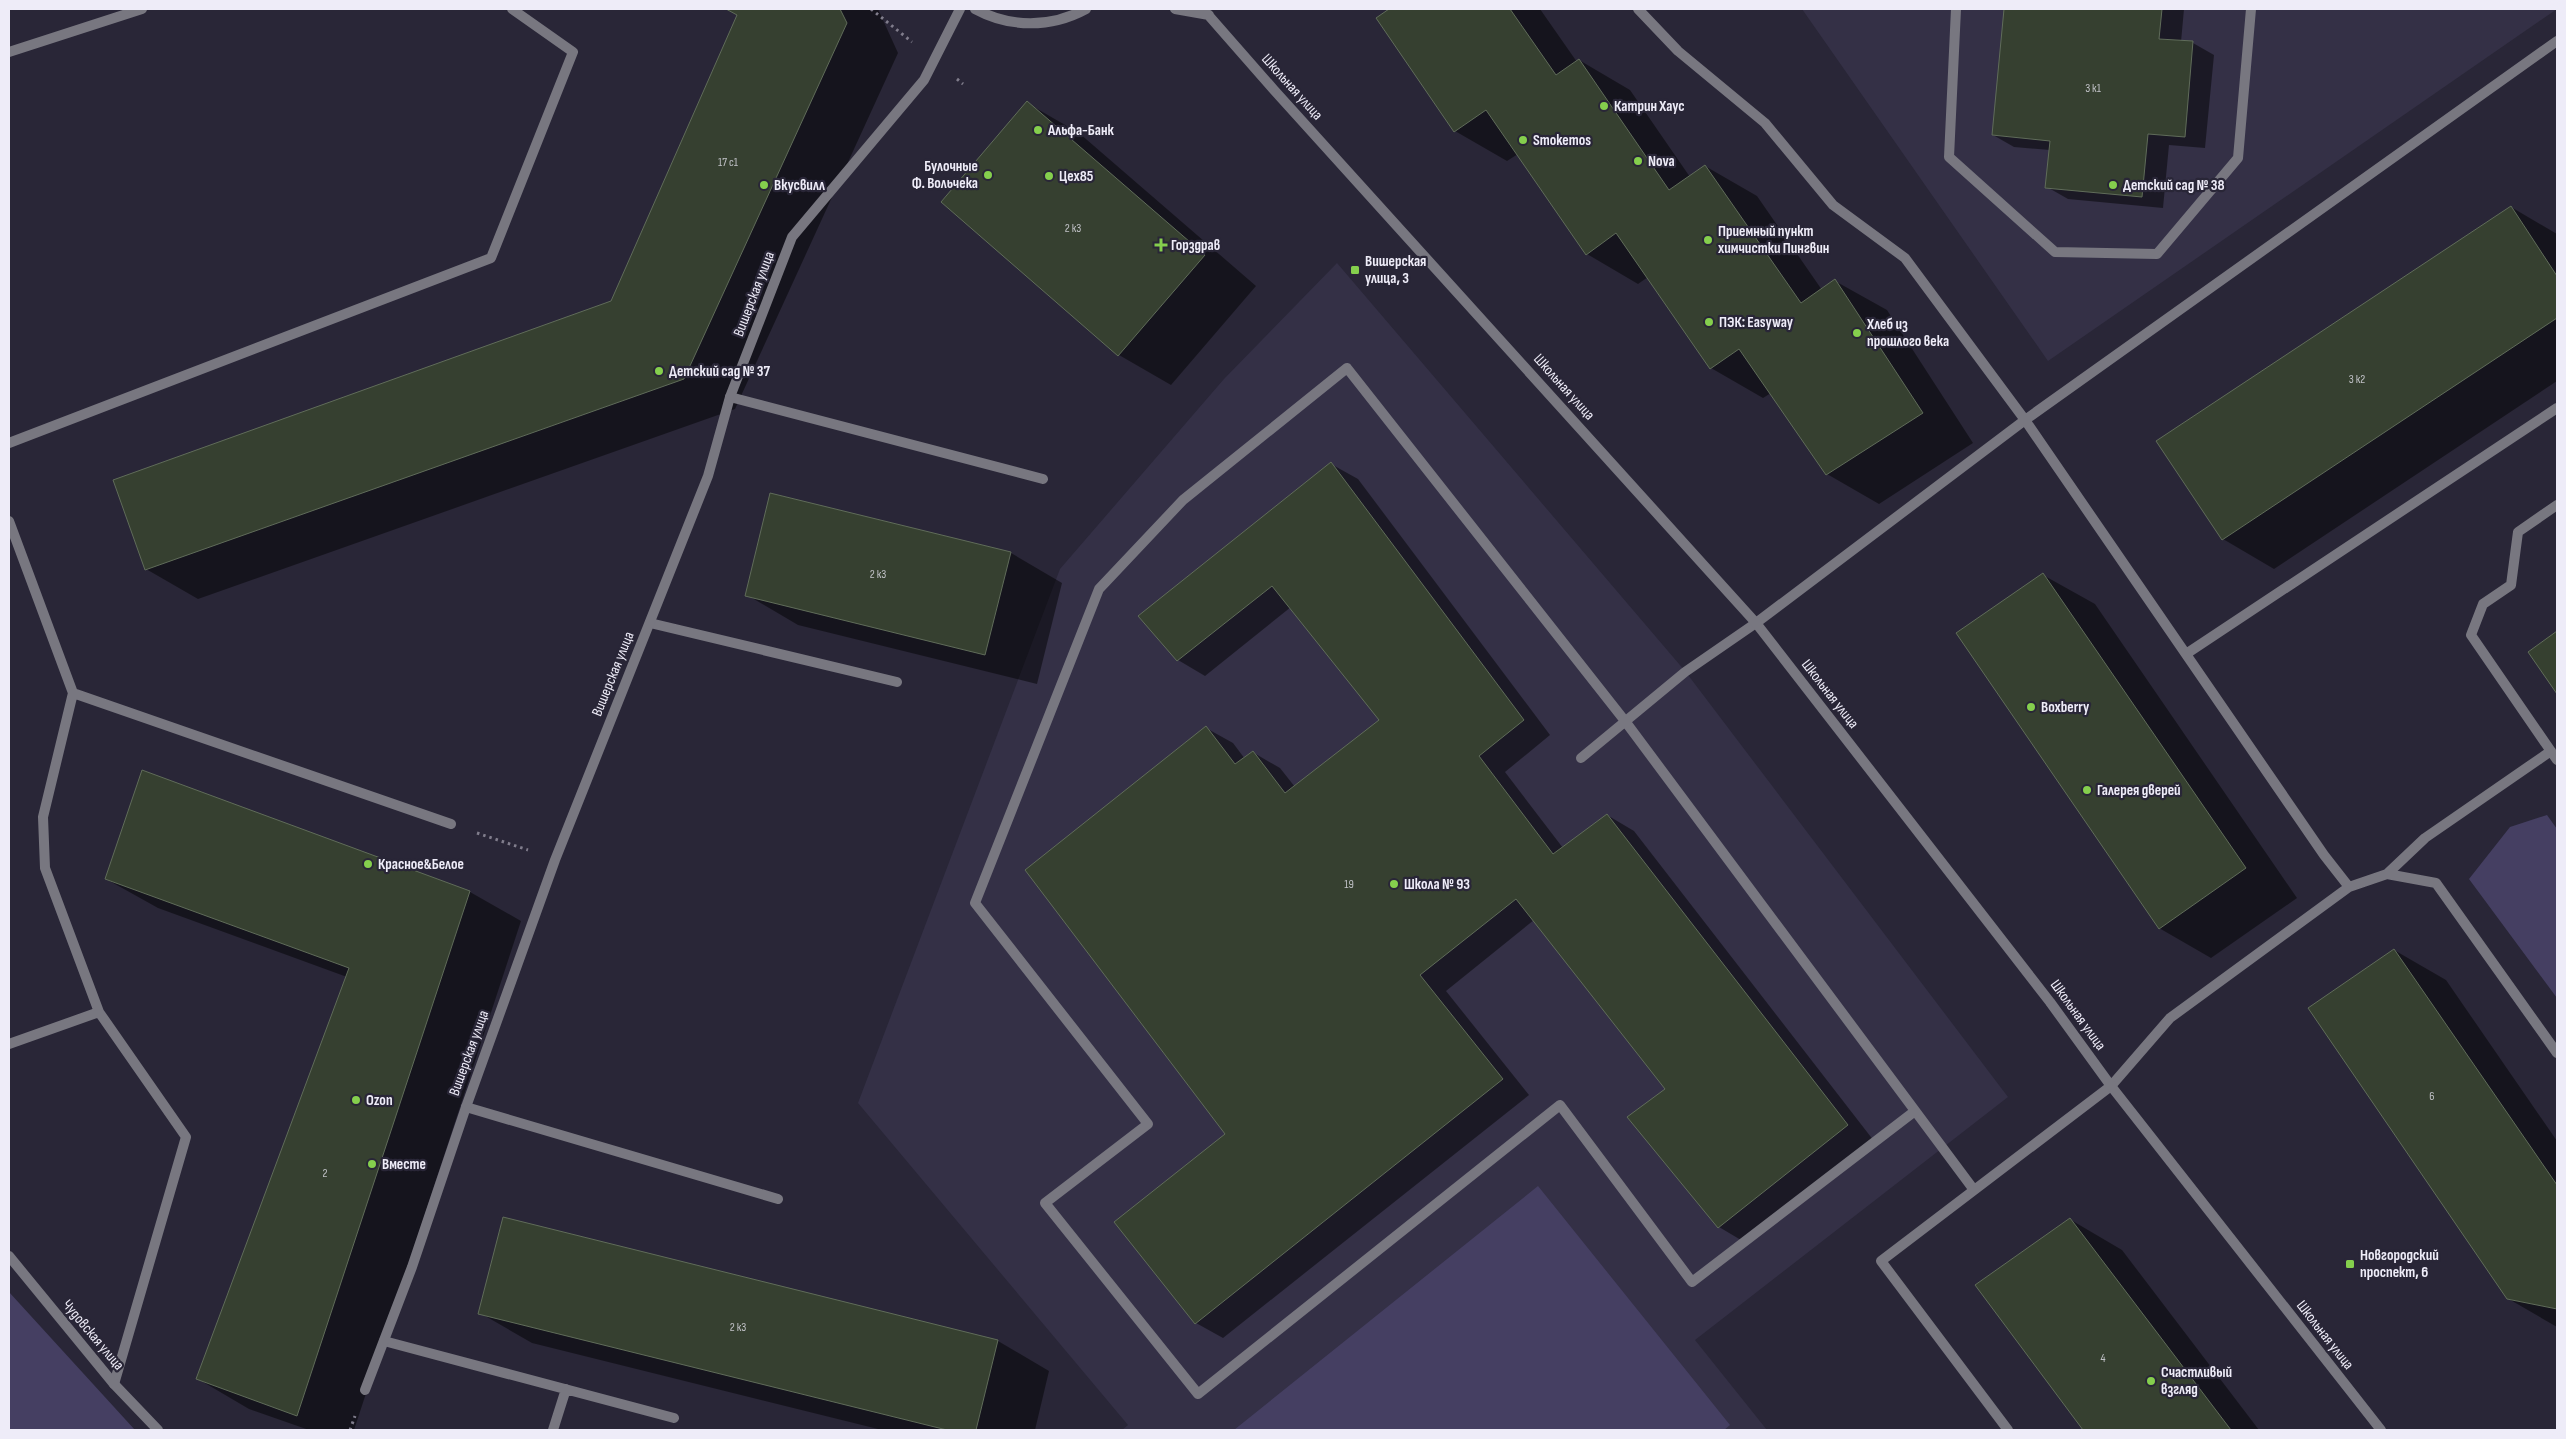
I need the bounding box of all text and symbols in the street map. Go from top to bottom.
street label: Школьная улица [1257,50,1327,124]
house number: 3 к1 [2085,81,2102,96]
place label: Катрин Хаус [1614,97,1685,116]
marker: Катрин Хаус [1598,100,1610,112]
place label: Альфа-Банк [1047,121,1115,140]
marker: Альфа-Банк [1032,124,1044,136]
place label: Smokemos [1533,131,1591,150]
marker: Smokemos [1517,134,1529,146]
place label: Nova [1648,152,1675,171]
house number: 17 с1 [718,155,739,170]
marker: Nova [1632,155,1644,167]
place label: Булочные Ф. Вольчека [912,157,978,193]
place label: Цех85 [1059,167,1094,186]
marker: Булочные Ф. Вольчека [982,169,994,181]
marker: Цех85 [1043,170,1055,182]
place label: Вкусвилл [774,176,825,195]
place label: Детский сад № 38 [2123,176,2225,195]
marker: Вкусвилл [758,179,770,191]
marker: Детский сад № 38 [2107,179,2119,191]
house number: 2 к3 [1065,221,1081,236]
place label: Приемный пункт химчистки Пингвин [1718,222,1829,258]
marker: Приемный пункт химчистки Пингвин [1702,234,1714,246]
place label: Горздрав [1171,236,1220,255]
marker: Горздрав [1155,239,1167,251]
street label: Вишерская улица [729,249,779,339]
place label: Вишерская улица, 3 [1365,252,1426,288]
marker: Вишерская улица, 3 [1349,264,1361,276]
place label: ПЭК: Easyway [1719,313,1794,332]
place label: Хлеб из прошлого века [1866,315,1949,351]
marker: ПЭК: Easyway [1703,316,1715,328]
marker: Хлеб из прошлого века [1851,327,1863,339]
street label: Школьная улица [1529,350,1599,424]
place label: Детский сад № 37 [669,362,770,381]
marker: Детский сад № 37 [653,365,665,377]
house number: 3 к2 [2349,372,2365,387]
house number: 2 к3 [870,567,886,582]
street label: Вишерская улица [587,629,639,719]
street label: Школьная улица [1797,656,1863,733]
place label: Boxberry [2041,698,2090,717]
marker: Boxberry [2025,701,2037,713]
place label: Галерея дверей [2097,781,2181,800]
marker: Галерея дверей [2081,784,2093,796]
place label: Красное&Белое [378,855,464,874]
marker: Красное&Белое [362,858,374,870]
place label: Школа № 93 [1404,875,1470,894]
house number: 19 [1344,877,1354,892]
marker: Школа № 93 [1388,878,1400,890]
street label: Школьная улица [2046,976,2110,1054]
street label: Вишерская улица [445,1007,493,1098]
house number: 6 [2429,1089,2435,1104]
place label: Ozon [366,1091,393,1110]
marker: Ozon [350,1094,362,1106]
place label: Вместе [382,1155,426,1174]
marker: Вместе [366,1158,378,1170]
house number: 2 [323,1166,328,1181]
place label: Новгородский проспект, 6 [2360,1246,2439,1282]
marker: Новгородский проспект, 6 [2344,1258,2356,1270]
street label: Чудовская улица [58,1296,128,1374]
street label: Школьная улица [2292,1297,2358,1374]
house number: 2 к3 [730,1320,746,1335]
house number: 4 [2100,1351,2106,1366]
place label: Счастливый взгляд [2161,1363,2232,1399]
marker: Счастливый взгляд [2145,1375,2157,1387]

